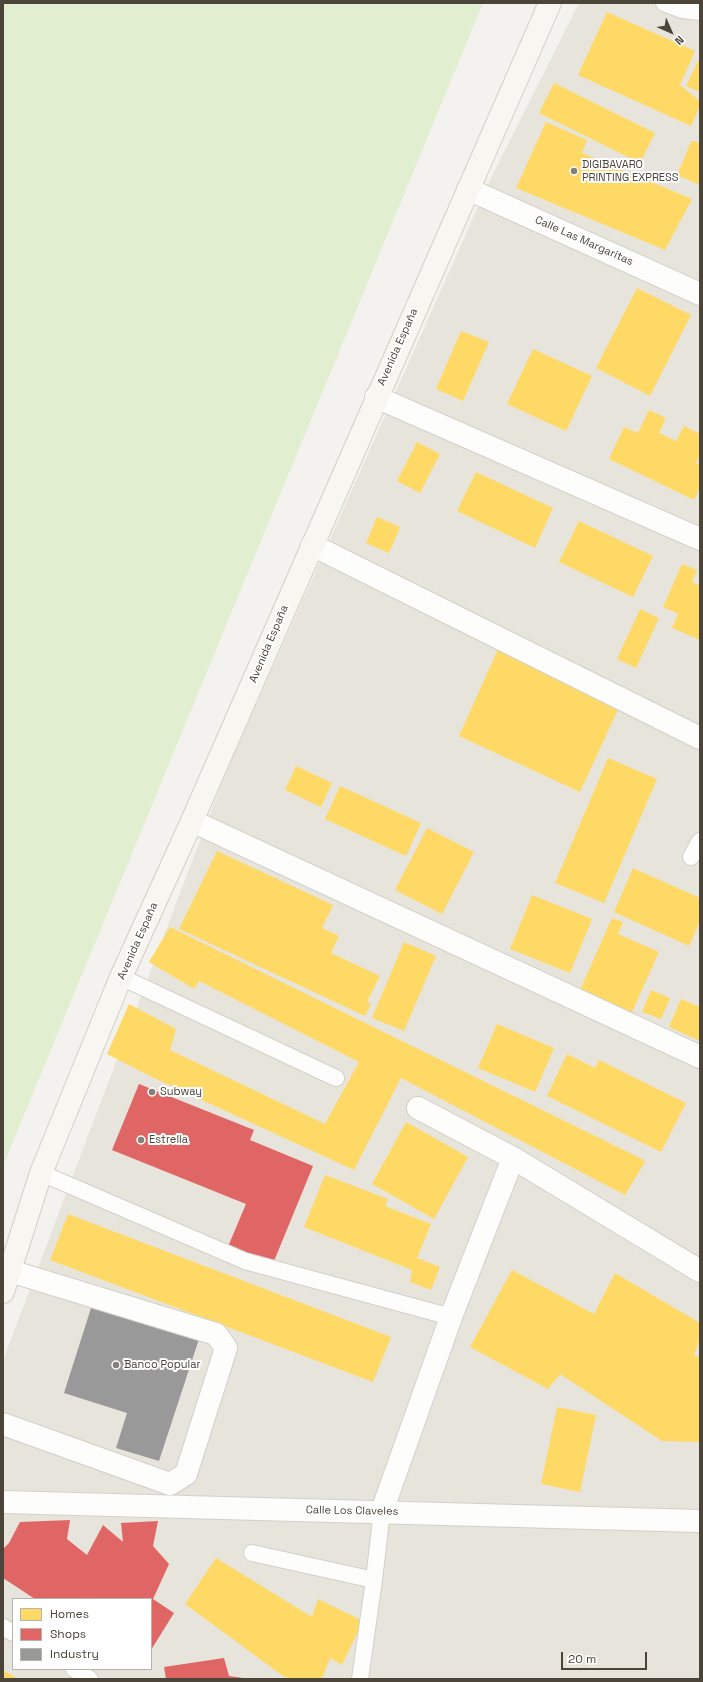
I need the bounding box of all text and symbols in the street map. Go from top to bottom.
north arrow [651,12,691,52]
text: N [672,33,687,48]
place label: DIGIBAVARO PRINTING EXPRESS [582,158,679,184]
marker: DIGIBAVARO PRINTING EXPRESS [569,166,579,176]
street label: Calle Las Margaritas [533,213,635,269]
street label: Avenida España [375,306,421,388]
street label: Avenida España [247,603,291,685]
street label: Avenida España [115,900,161,982]
place label: Subway [160,1085,202,1099]
marker: Subway [147,1087,157,1097]
place label: Estrella [149,1133,188,1147]
marker: Estrella [136,1135,146,1145]
place label: Banco Popular [124,1358,201,1372]
marker: Banco Popular [111,1360,121,1370]
street label: Calle Los Claveles [306,1504,398,1518]
legend [12,1598,152,1670]
text: Homes [50,1606,89,1622]
text: Shops [50,1626,86,1642]
scale bar [563,1644,649,1670]
text: Industry [50,1646,99,1662]
text: 20 m [568,1651,596,1667]

